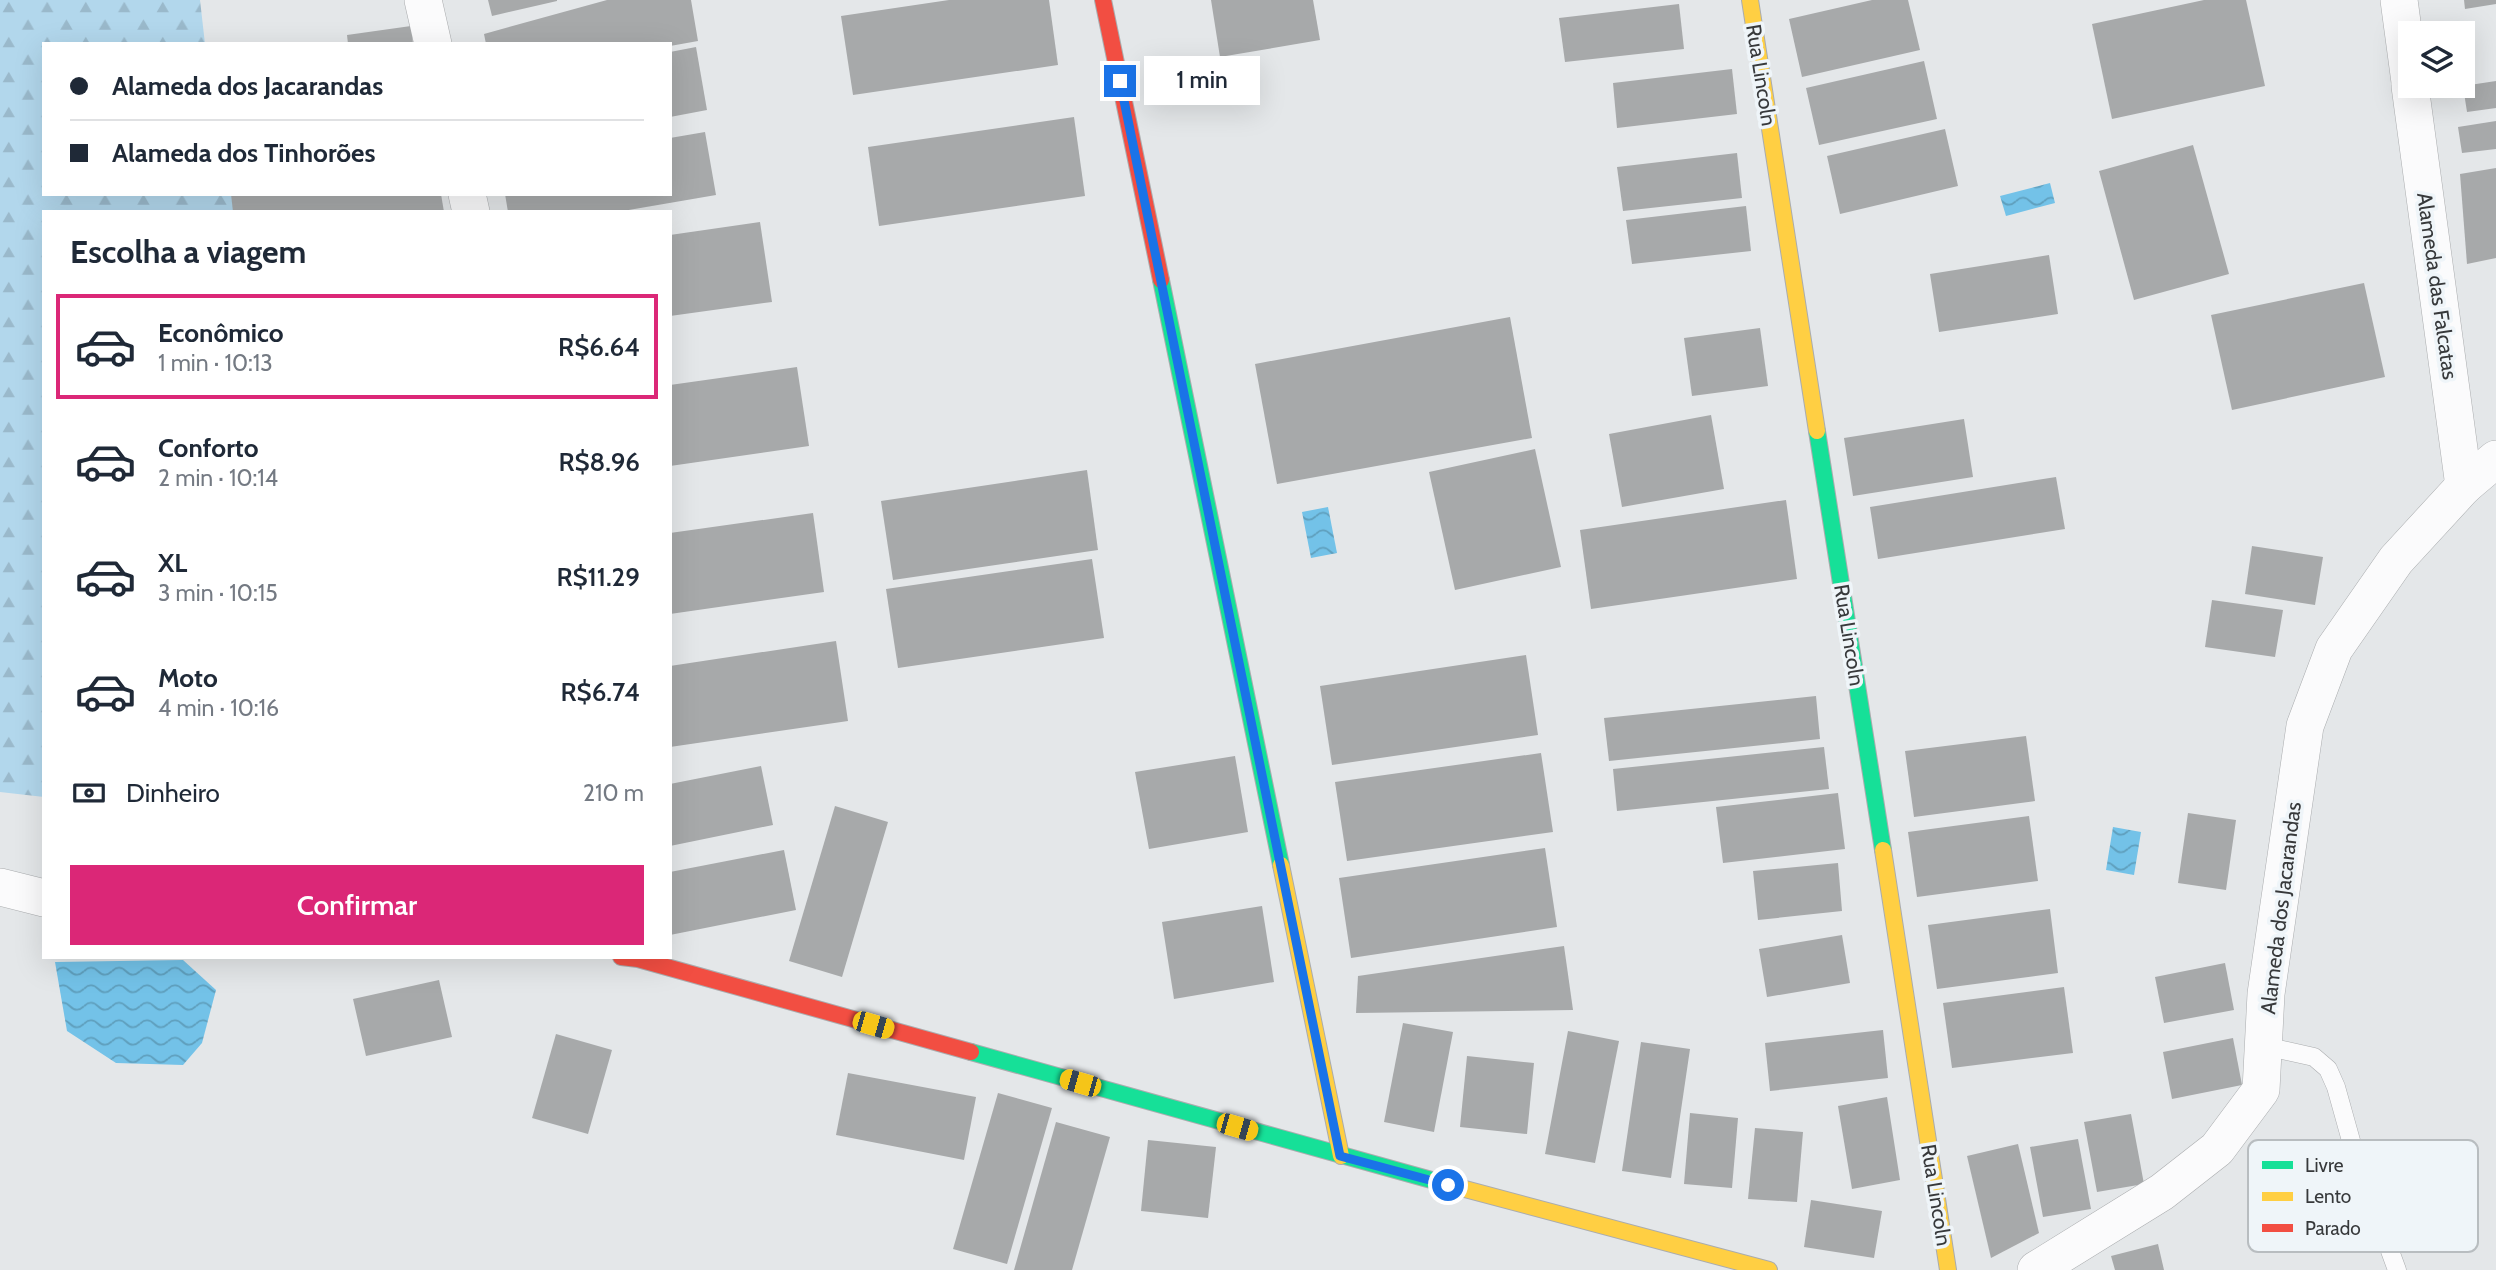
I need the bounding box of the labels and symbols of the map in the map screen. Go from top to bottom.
street label: Rua Lincoln [1741,22,1782,128]
callout: 1 min [1144,56,1260,106]
route end [1104,65,1136,97]
street label: Alameda das Falcatas [2412,191,2463,381]
street label: Rua Lincoln [1829,582,1870,688]
street label: Alameda dos Jacarandas [2255,800,2306,1015]
car [850,1009,897,1041]
car [1057,1067,1104,1099]
car [1214,1111,1261,1143]
legend [2248,1140,2478,1252]
street label: Rua Lincoln [1916,1142,1957,1248]
text: Livre [2305,1154,2344,1177]
route start [1432,1169,1464,1201]
text: Lento [2305,1185,2351,1208]
text: Parado [2305,1217,2361,1240]

